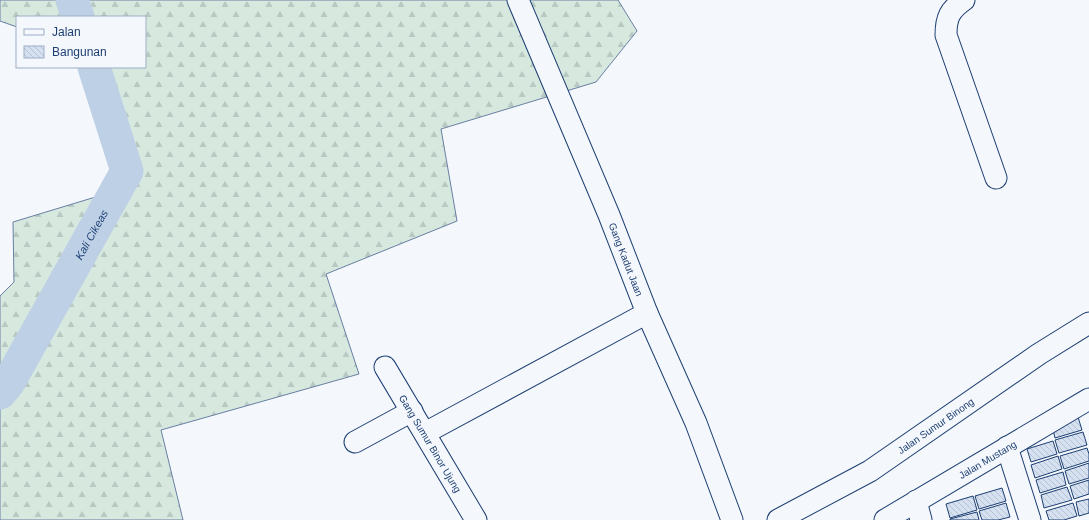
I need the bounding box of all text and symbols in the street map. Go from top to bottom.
legend [16,16,146,68]
text: Jalan [52,25,81,39]
text: Bangunan [52,45,107,59]
water label: Kali Cikeas [73,207,110,262]
street label: Gang Kadut Jaan [607,221,645,298]
street label: Gang Sumur Binor Ujung [397,393,464,494]
street label: Jalan Sumur Binong [895,395,976,456]
street label: Jalan Mustang [957,438,1018,481]

